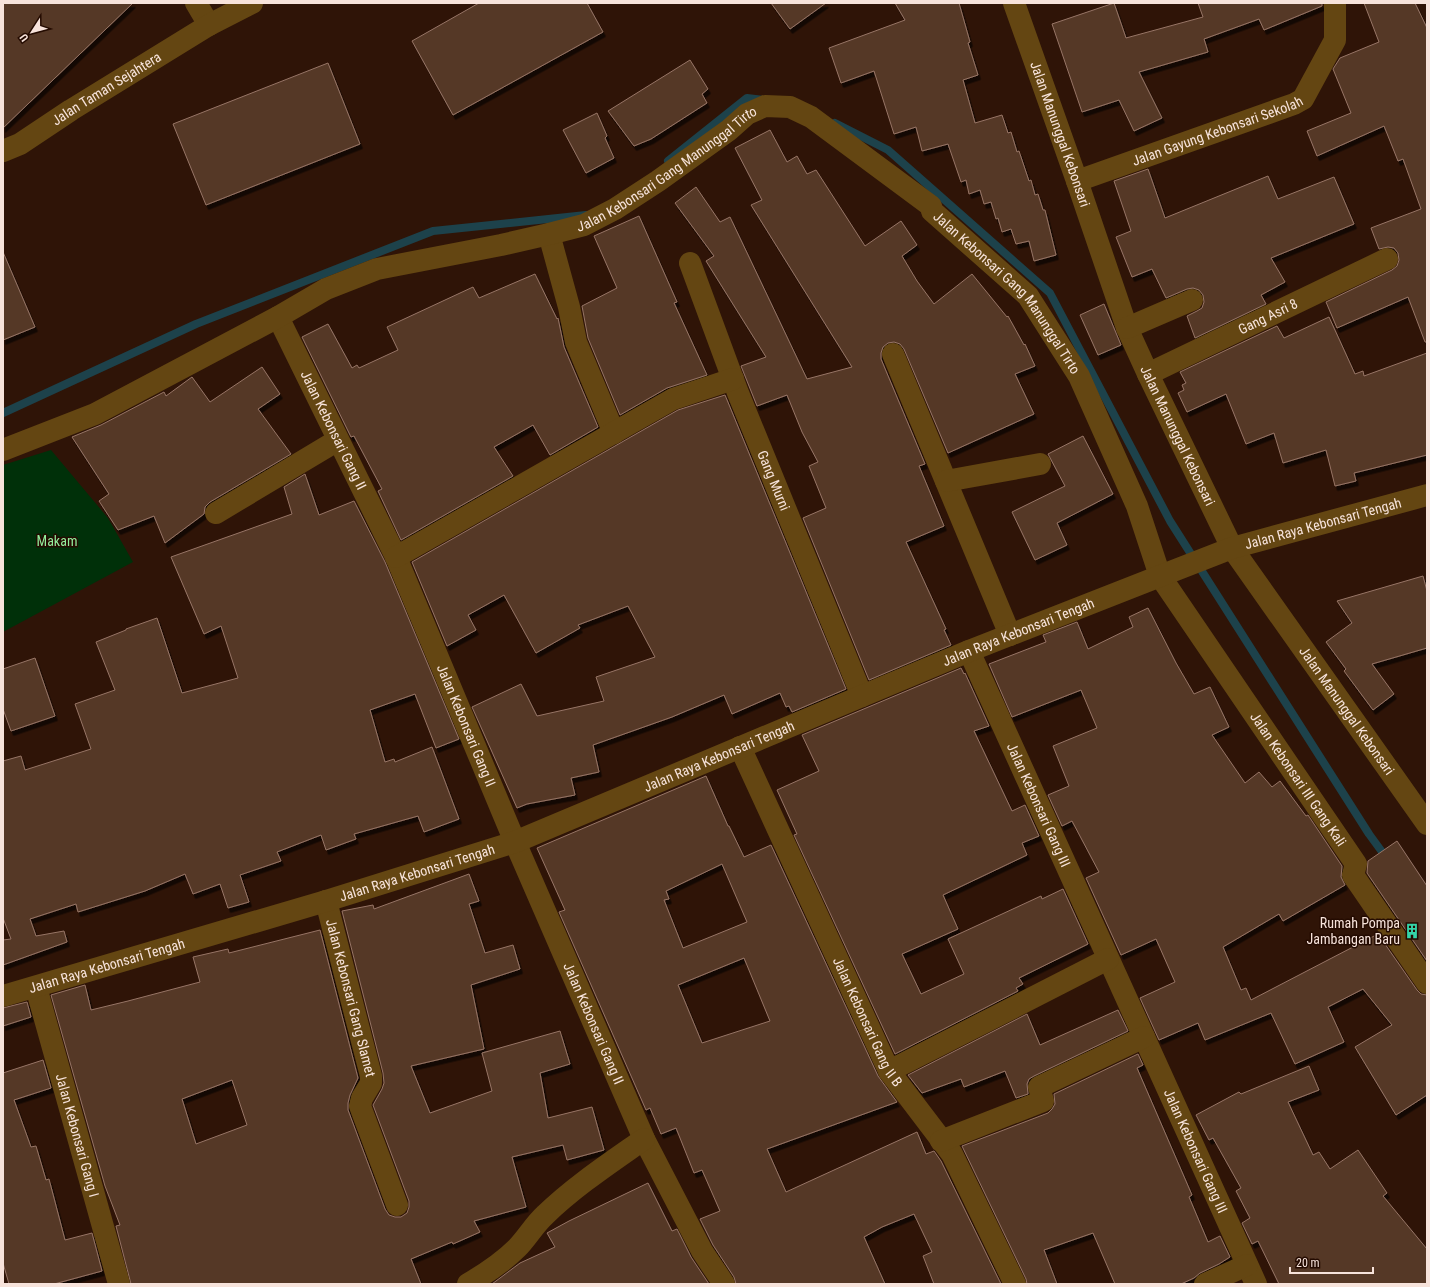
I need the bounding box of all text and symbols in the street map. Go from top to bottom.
north arrow [12,12,52,52]
text: U [17,31,31,44]
street label: Jalan Taman Sejahtera [49,49,164,129]
street label: Jalan Manunggal Kebonsari [1027,59,1093,209]
street label: Jalan Gayung Kebonsari Sekolah [1130,93,1306,169]
street label: Jalan Kebonsari Gang Manunggal Tirto [575,103,759,235]
street label: Jalan Kebonsari Gang Manunggal Tirto [930,208,1084,377]
street label: Gang Asri 8 [1236,295,1300,337]
street label: Jalan Manunggal Kebonsari [1137,363,1218,508]
street label: Jalan Kebonsari Gang II [298,368,370,492]
street label: Gang Murni [754,448,793,513]
street label: Jalan Raya Kebonsari Tengah [1243,494,1403,552]
park label: Makam [37,533,77,549]
street label: Jalan Raya Kebonsari Tengah [940,595,1096,669]
street label: Jalan Manunggal Kebonsari [1296,643,1398,778]
street label: Jalan Kebonsari Gang II [434,662,499,789]
street label: Jalan Kebonsari III Gang Kali [1247,709,1349,849]
street label: Jalan Raya Kebonsari Tengah [641,717,797,795]
street label: Jalan Kebonsari Gang III [1004,740,1074,869]
street label: Jalan Raya Kebonsari Tengah [337,841,497,904]
place label: Rumah Pompa Jambangan Baru [1307,915,1400,947]
street label: Jalan Kebonsari Gang Slamet [323,917,379,1078]
building icon: Rumah Pompa Jambangan Baru [1403,922,1421,940]
street label: Jalan Raya Kebonsari Tengah [27,935,186,996]
street label: Jalan Kebonsari Gang II B [830,955,906,1090]
street label: Jalan Kebonsari Gang II [560,960,627,1087]
street label: Jalan Kebonsari Gang I [53,1072,102,1199]
street label: Jalan Kebonsari Gang III [1161,1086,1231,1216]
scale bar [1290,1249,1373,1275]
text: 20 m [1296,1256,1320,1270]

